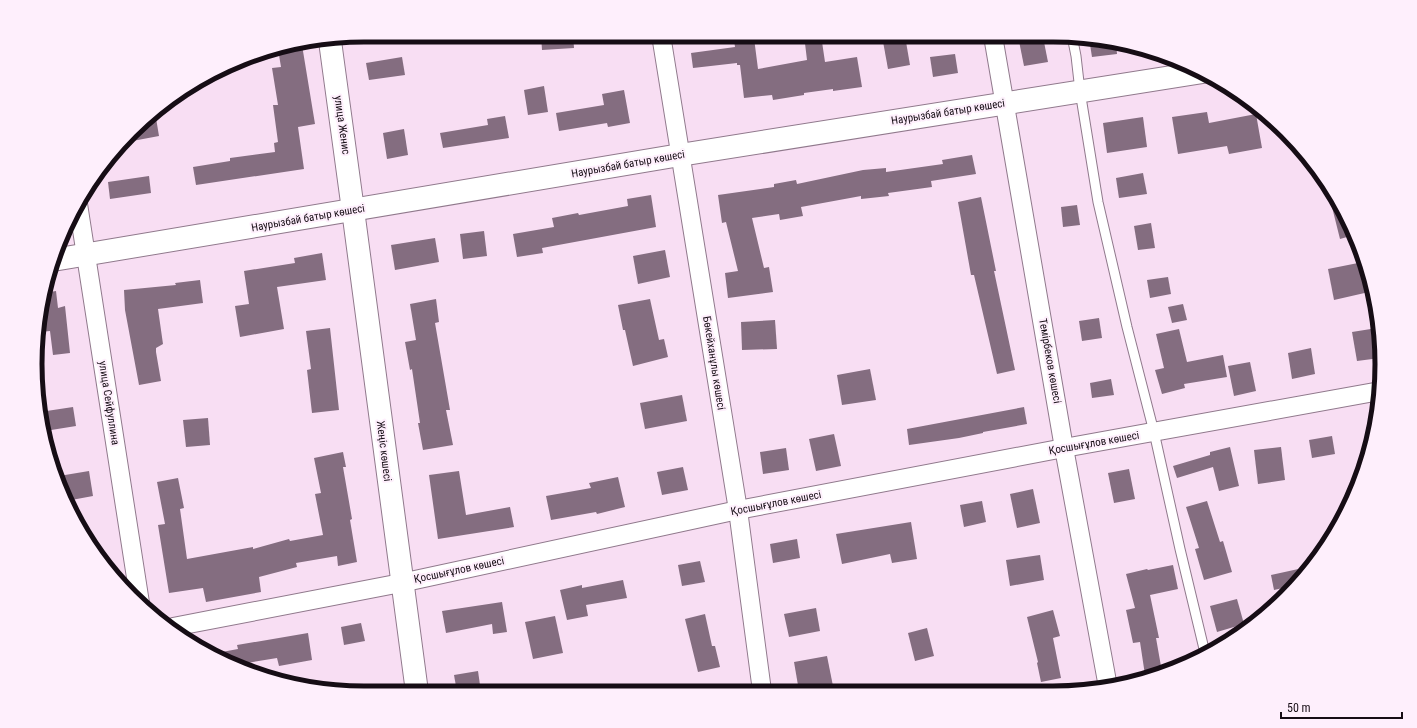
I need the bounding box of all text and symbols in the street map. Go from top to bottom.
street label: улица Женис [331,95,353,155]
street label: Наурызбай батыр көшесі [890,97,1006,127]
street label: Наурызбай батыр көшесі [570,148,686,180]
street label: Наурызбай батыр көшесі [250,202,366,234]
street label: Бөкейханұлы көшесі [700,315,728,411]
street label: Темірбеков көшесі [1036,318,1064,404]
street label: улица Сейфуллина [96,360,122,446]
street label: Жеңіс көшесі [374,420,394,482]
street label: Қосшығұлов көшесі [1048,429,1140,457]
street label: Қосшығұлов көшесі [730,488,822,518]
street label: Қосшығұлов көшесі [413,554,505,586]
scale bar [1281,694,1402,720]
text: 50 m [1287,701,1311,715]

